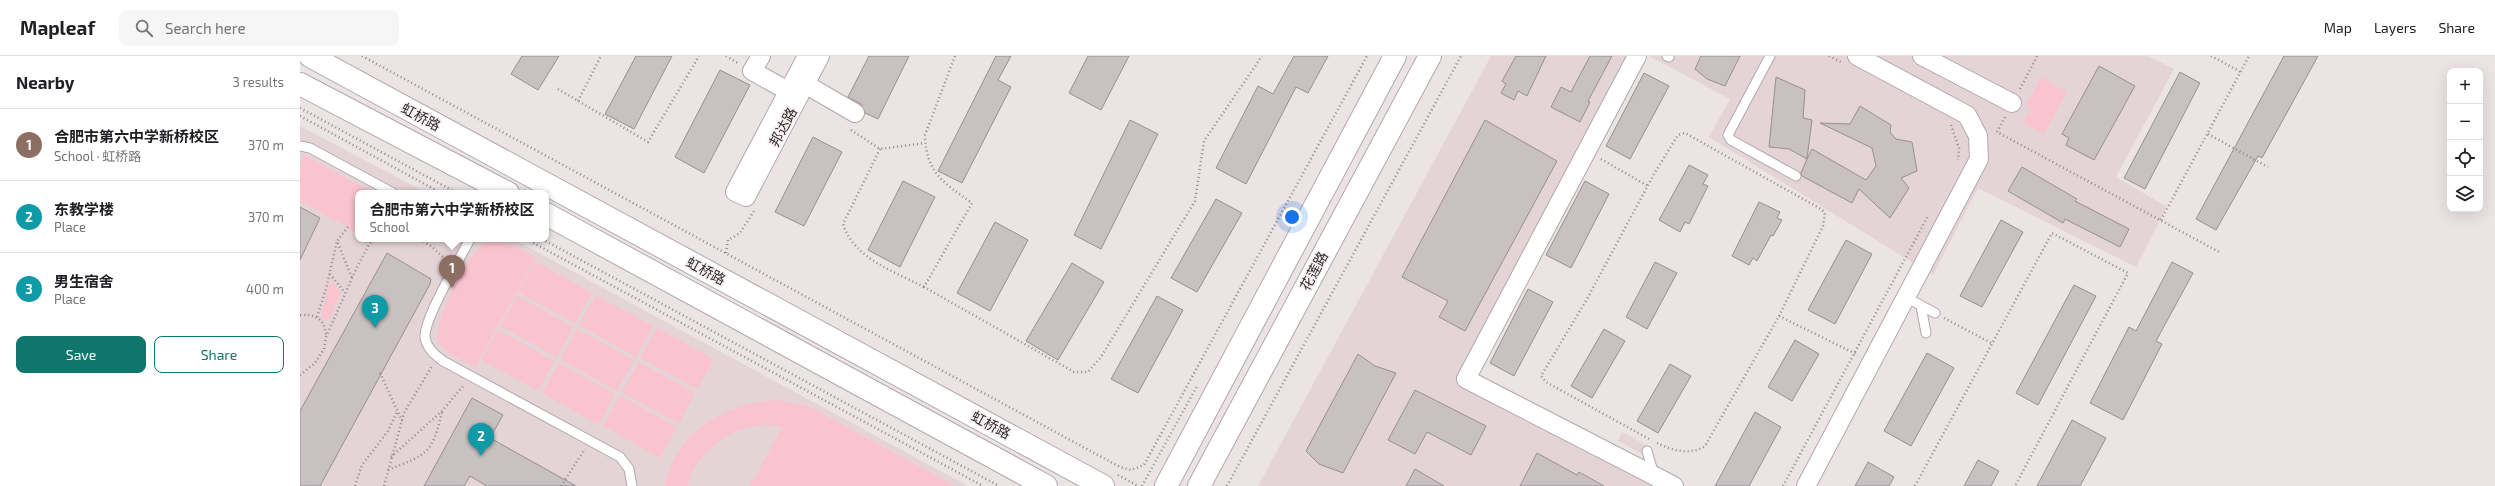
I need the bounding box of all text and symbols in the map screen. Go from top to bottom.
search box [119,10,399,46]
text: Mapleaf [20,16,95,39]
icon: search [133,17,155,39]
text: Search here [165,19,246,37]
text: Map [2324,19,2352,36]
text: Layers [2374,19,2416,36]
text: Share [2438,19,2475,36]
map controls [2447,68,2483,212]
button: + [2447,68,2483,104]
text: Nearby [16,72,74,92]
text: 3 results [233,74,284,90]
street label: 虹桥路 [399,99,444,134]
street label: 邦达路 [765,104,800,149]
button: − [2447,104,2483,140]
text: 合肥市第六中学新桥校区 [54,127,219,145]
text: 1 [26,137,32,153]
text: 370 m [248,137,284,153]
button: locate [2447,140,2483,176]
text: School · 虹桥路 [54,148,141,164]
button: layers [2447,176,2483,212]
popup [355,190,549,242]
text: 东教学楼 [54,200,114,218]
text: 合肥市第六中学新桥校区 [369,200,535,218]
your location [1282,207,1302,227]
text: 2 [25,209,33,225]
text: 370 m [248,209,284,225]
text: Place [54,219,86,235]
text: School [369,219,409,235]
street label: 花莲路 [1296,248,1331,293]
street label: 虹桥路 [684,253,729,288]
pin: 1 [439,255,465,288]
text: 男生宿舍 [54,272,114,290]
text: 3 [25,281,33,297]
text: 400 m [246,281,284,297]
text: Place [54,291,86,307]
pin: 3 [362,295,388,328]
button: Save [16,336,146,373]
button: Share [154,336,284,373]
street label: 虹桥路 [969,407,1014,442]
pin: 2 [468,423,494,456]

